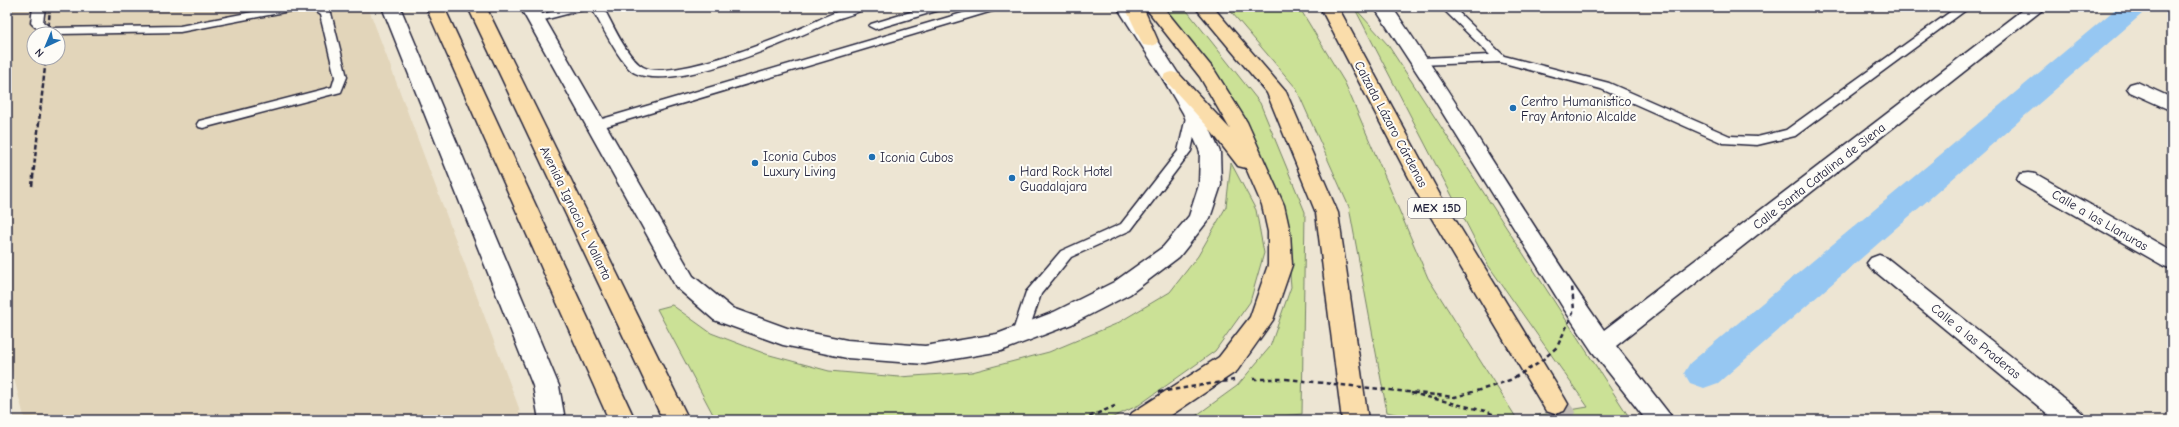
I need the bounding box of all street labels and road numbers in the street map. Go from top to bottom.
street label: Calzada Lázaro Cárdenas [1351,58,1431,190]
street label: Calle Santa Catalina de Siena [1750,120,1888,232]
street label: Avenida Ignacio L. Vallarta [537,144,615,282]
street label: Calle a las Llanuras [2049,186,2151,254]
road number: MEX 15D [1408,198,1466,218]
street label: Calle a las Praderas [1928,300,2024,382]

